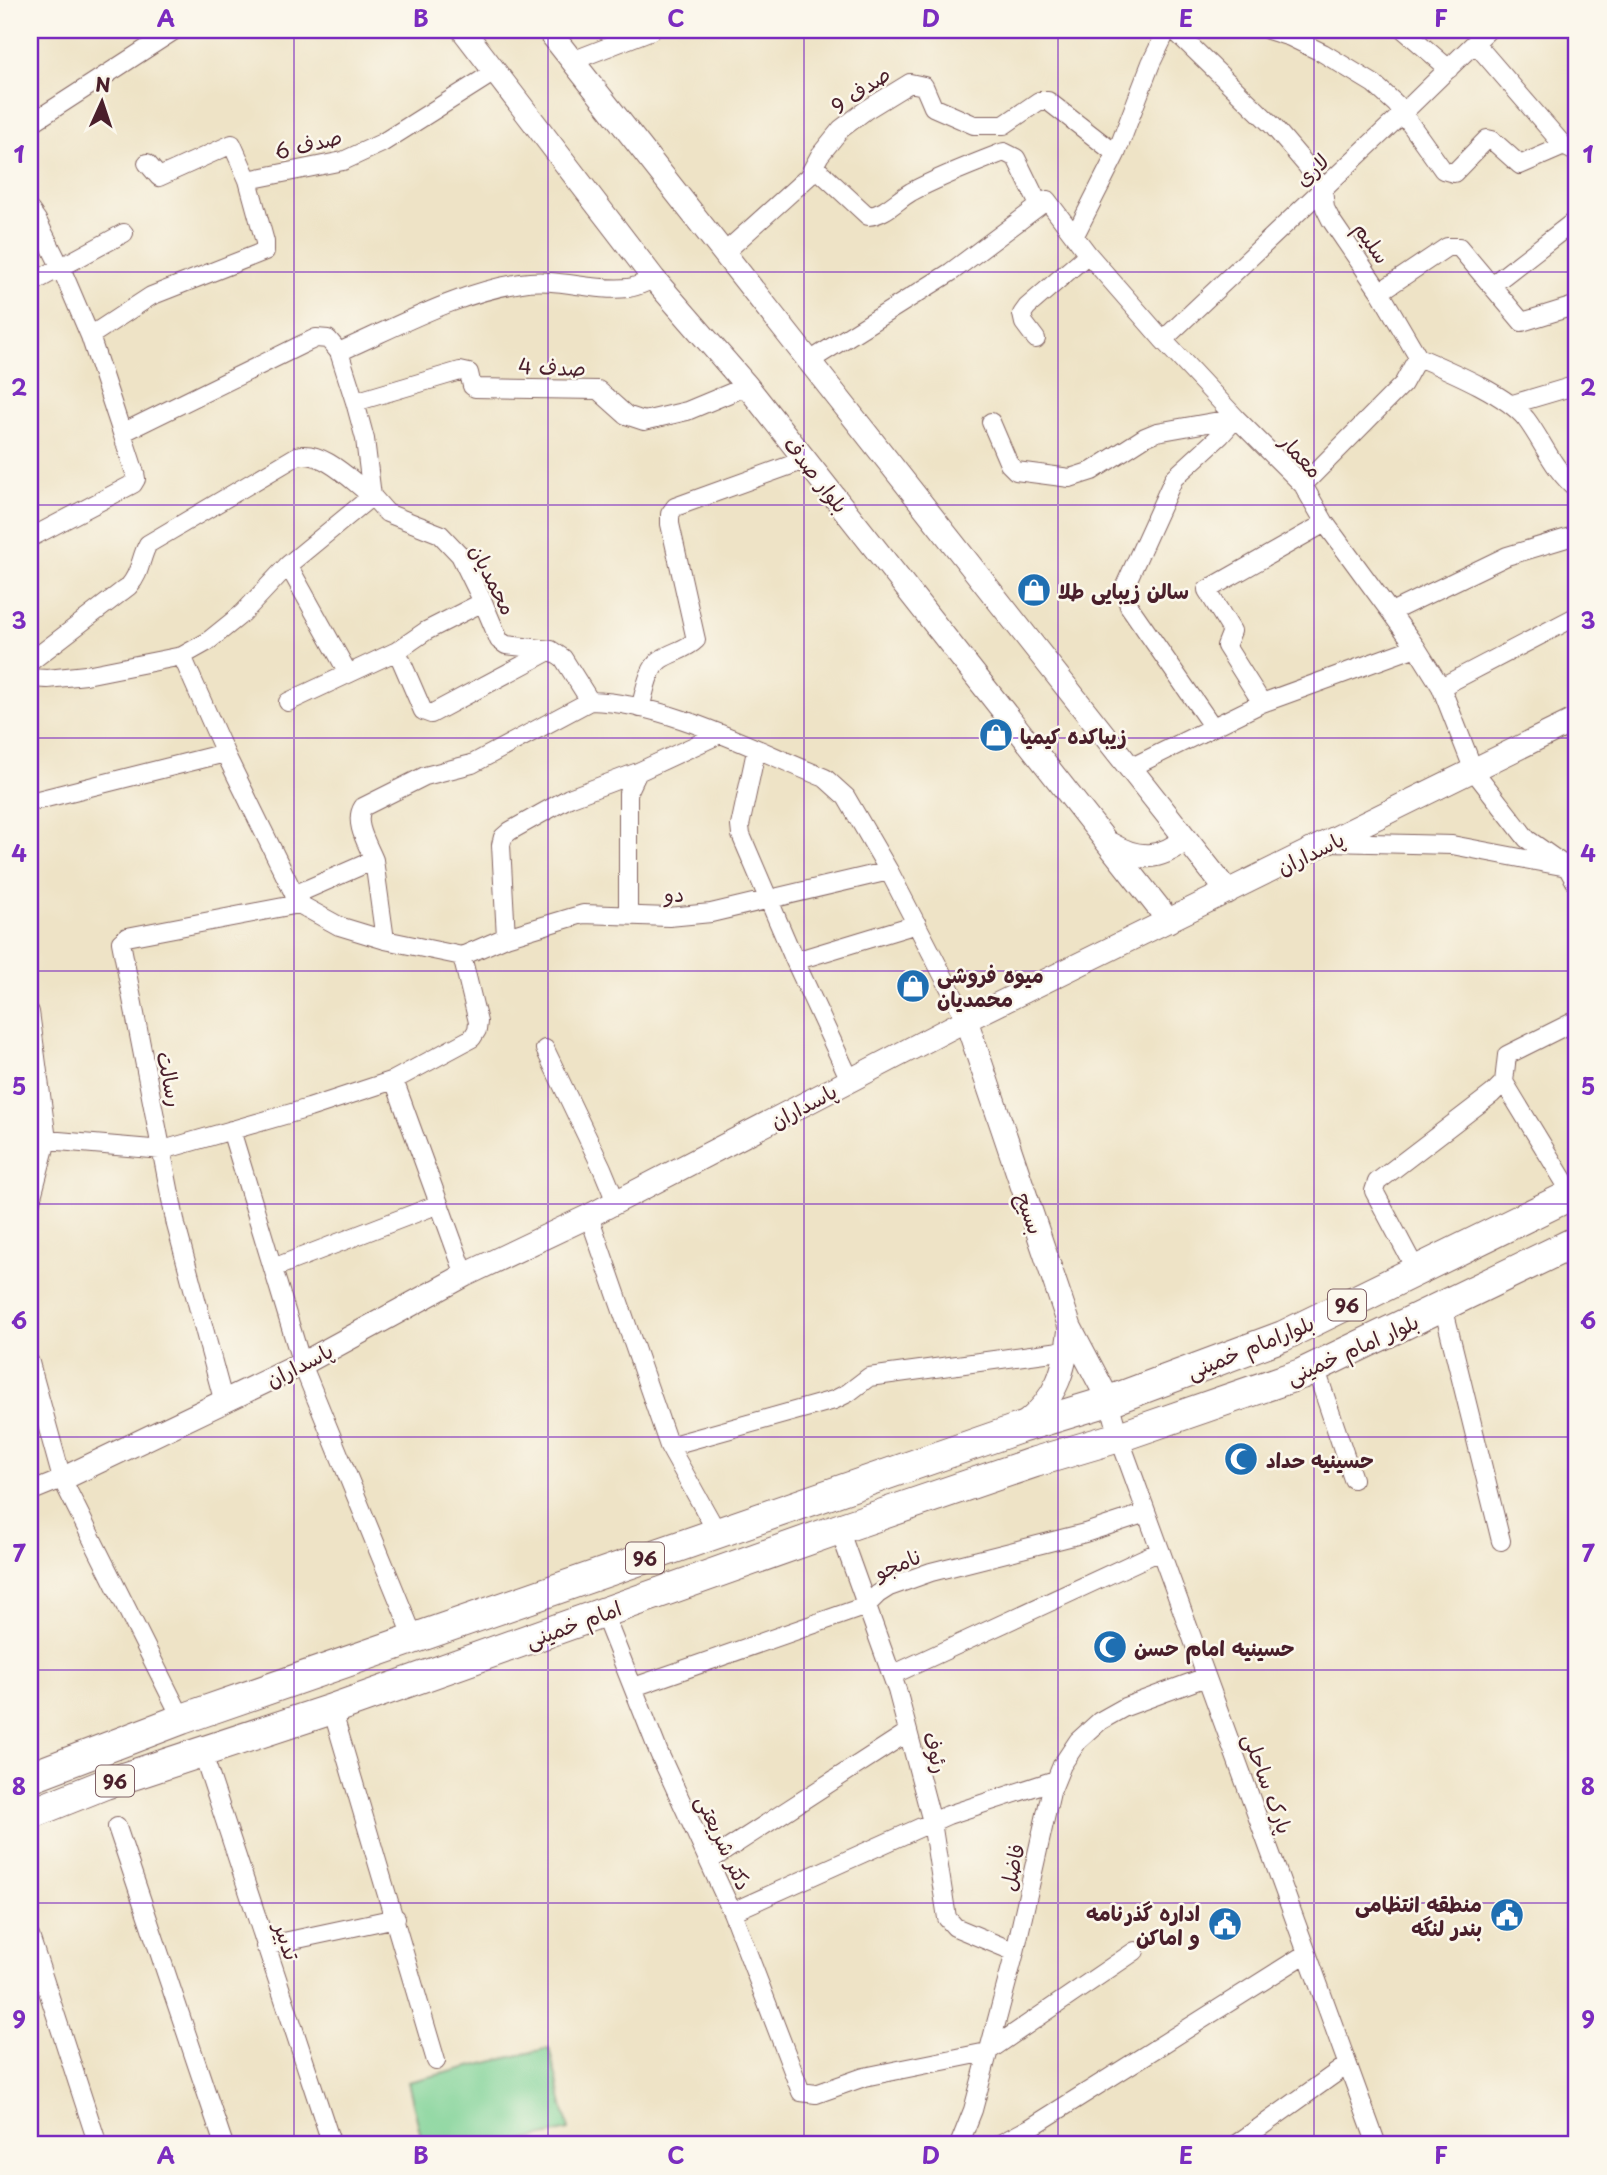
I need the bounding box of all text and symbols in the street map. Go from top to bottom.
text: A [157,0,175,35]
text: B [413,0,429,35]
text: C [667,0,685,35]
text: D [922,0,940,35]
text: E [1179,0,1193,35]
text: F [1434,0,1448,35]
street label: صدف 9 [824,57,896,121]
north arrow [66,66,136,136]
text: N [95,70,111,98]
street label: صدف 6 [271,119,345,167]
text: 1 [14,136,25,171]
text: 1 [1583,136,1594,171]
street label: لاری [1287,145,1335,193]
street label: سلیم [1345,214,1399,271]
street label: صدف 4 [518,349,586,383]
text: 2 [11,369,27,404]
text: 2 [1580,369,1596,404]
street label: معمار [1272,425,1331,485]
street label: بلوار صدف [777,429,857,519]
street label: محمدیان [463,538,525,620]
shop icon: سالن زیبایی طلا [1015,571,1053,609]
place label: سالن زیبایی طلا [1058,574,1189,606]
text: 3 [11,602,27,637]
text: 3 [1580,602,1596,637]
shop icon: زیباکده کیمیا [977,716,1015,754]
place label: زیباکده کیمیا [1020,719,1127,751]
street label: پاسداران [1271,822,1349,882]
text: 4 [11,835,27,870]
text: 4 [1580,835,1596,870]
street label: دو [661,877,685,910]
place label: میوه فروشی محمدیان [937,958,1044,1014]
shop icon: میوه فروشی محمدیان [894,967,932,1005]
street label: رسالت [149,1048,193,1110]
text: 5 [12,1068,26,1103]
text: 5 [1581,1068,1595,1103]
street label: پاسداران [764,1074,842,1136]
street label: بسیح [1009,1188,1053,1238]
road number: 96 [1328,1289,1366,1320]
text: 6 [11,1302,27,1337]
text: 6 [1580,1302,1596,1337]
street label: بلوار امام خمینی [1280,1304,1424,1393]
street label: بلوارامام خمینی [1181,1306,1319,1388]
street label: پاسداران [260,1333,338,1395]
mosque icon: حسینیه حداد [1222,1440,1260,1478]
place label: حسینیه حداد [1266,1443,1374,1475]
text: 7 [12,1535,26,1570]
text: 7 [1581,1535,1595,1570]
street label: نامجو [867,1539,925,1588]
road number: 96 [626,1542,664,1574]
street label: امام خمینی [521,1591,626,1657]
mosque icon: حسینیه امام حسن [1091,1628,1129,1666]
place label: حسینیه امام حسن [1134,1631,1295,1665]
street label: رئوف [916,1727,958,1777]
street label: پارک ساحلی [1236,1728,1302,1838]
road number: 96 [96,1765,134,1796]
text: 8 [12,1768,26,1803]
text: 8 [1581,1768,1595,1803]
street label: دکتر شریعتی [689,1789,761,1895]
street label: فاضل [990,1840,1032,1894]
place label: منطقه انتظامی بندر لنگه [1355,1887,1482,1943]
place label: اداره گذرنامه و اماکن [1086,1896,1200,1952]
public building icon: منطقه انتظامی بندر لنگه [1488,1896,1526,1934]
public building icon: اداره گذرنامه و اماکن [1206,1905,1244,1943]
street label: تدبیر [266,1916,309,1965]
text: 9 [12,2001,26,2036]
text: 9 [1581,2001,1595,2036]
text: A [157,2137,175,2172]
text: B [413,2137,429,2172]
text: C [667,2137,685,2172]
text: D [922,2137,940,2172]
text: E [1179,2137,1193,2172]
text: F [1434,2137,1448,2172]

